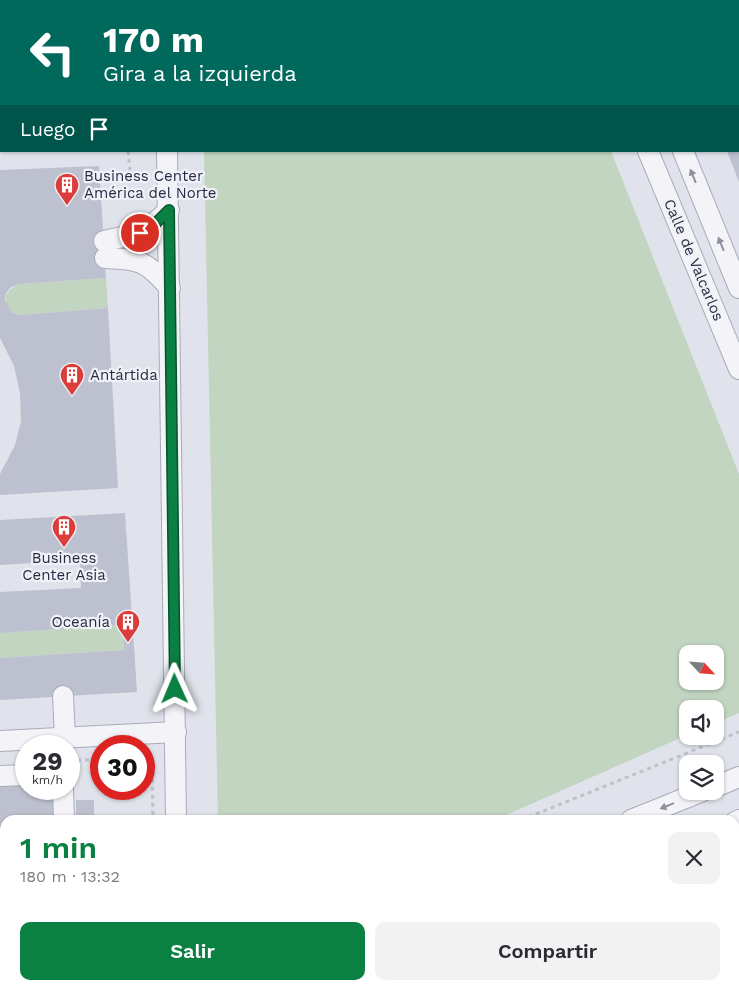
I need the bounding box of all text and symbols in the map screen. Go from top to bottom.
text: 170 m [103,19,204,61]
icon: left [20,20,85,85]
text: Gira a la izquierda [103,61,297,86]
icon: arrive [85,115,113,143]
text: Luego [20,118,75,141]
place label: Business Center América del Norte [84,167,216,202]
one-way arrow [689,168,697,183]
building icon: Business Center América del Norte [54,172,80,206]
street label: Calle de Valcarlos [660,196,728,324]
pin [119,212,161,254]
icon: arrive [126,219,154,247]
one-way arrow [717,236,725,251]
building icon: Antártida [59,362,85,396]
place label: Antártida [90,366,158,384]
building icon: Business Center Asia [51,514,77,548]
place label: Business Center Asia [22,549,106,584]
building icon: Oceanía [115,609,141,643]
place label: Oceanía [51,613,111,631]
north arrow [679,645,724,690]
map controls [679,645,724,800]
position arrow [148,662,200,714]
button: sound [679,700,724,745]
speed limit sign: 30 [90,735,155,800]
text: 29 [32,747,63,776]
button: layers [679,755,724,800]
text: km/h [32,773,63,787]
one-way arrow [660,802,674,810]
text: 1 min [20,830,97,865]
button: close [668,832,720,884]
text: 180 m · 13:32 [20,867,120,886]
button: Salir [20,922,365,980]
button: Compartir [375,922,720,980]

